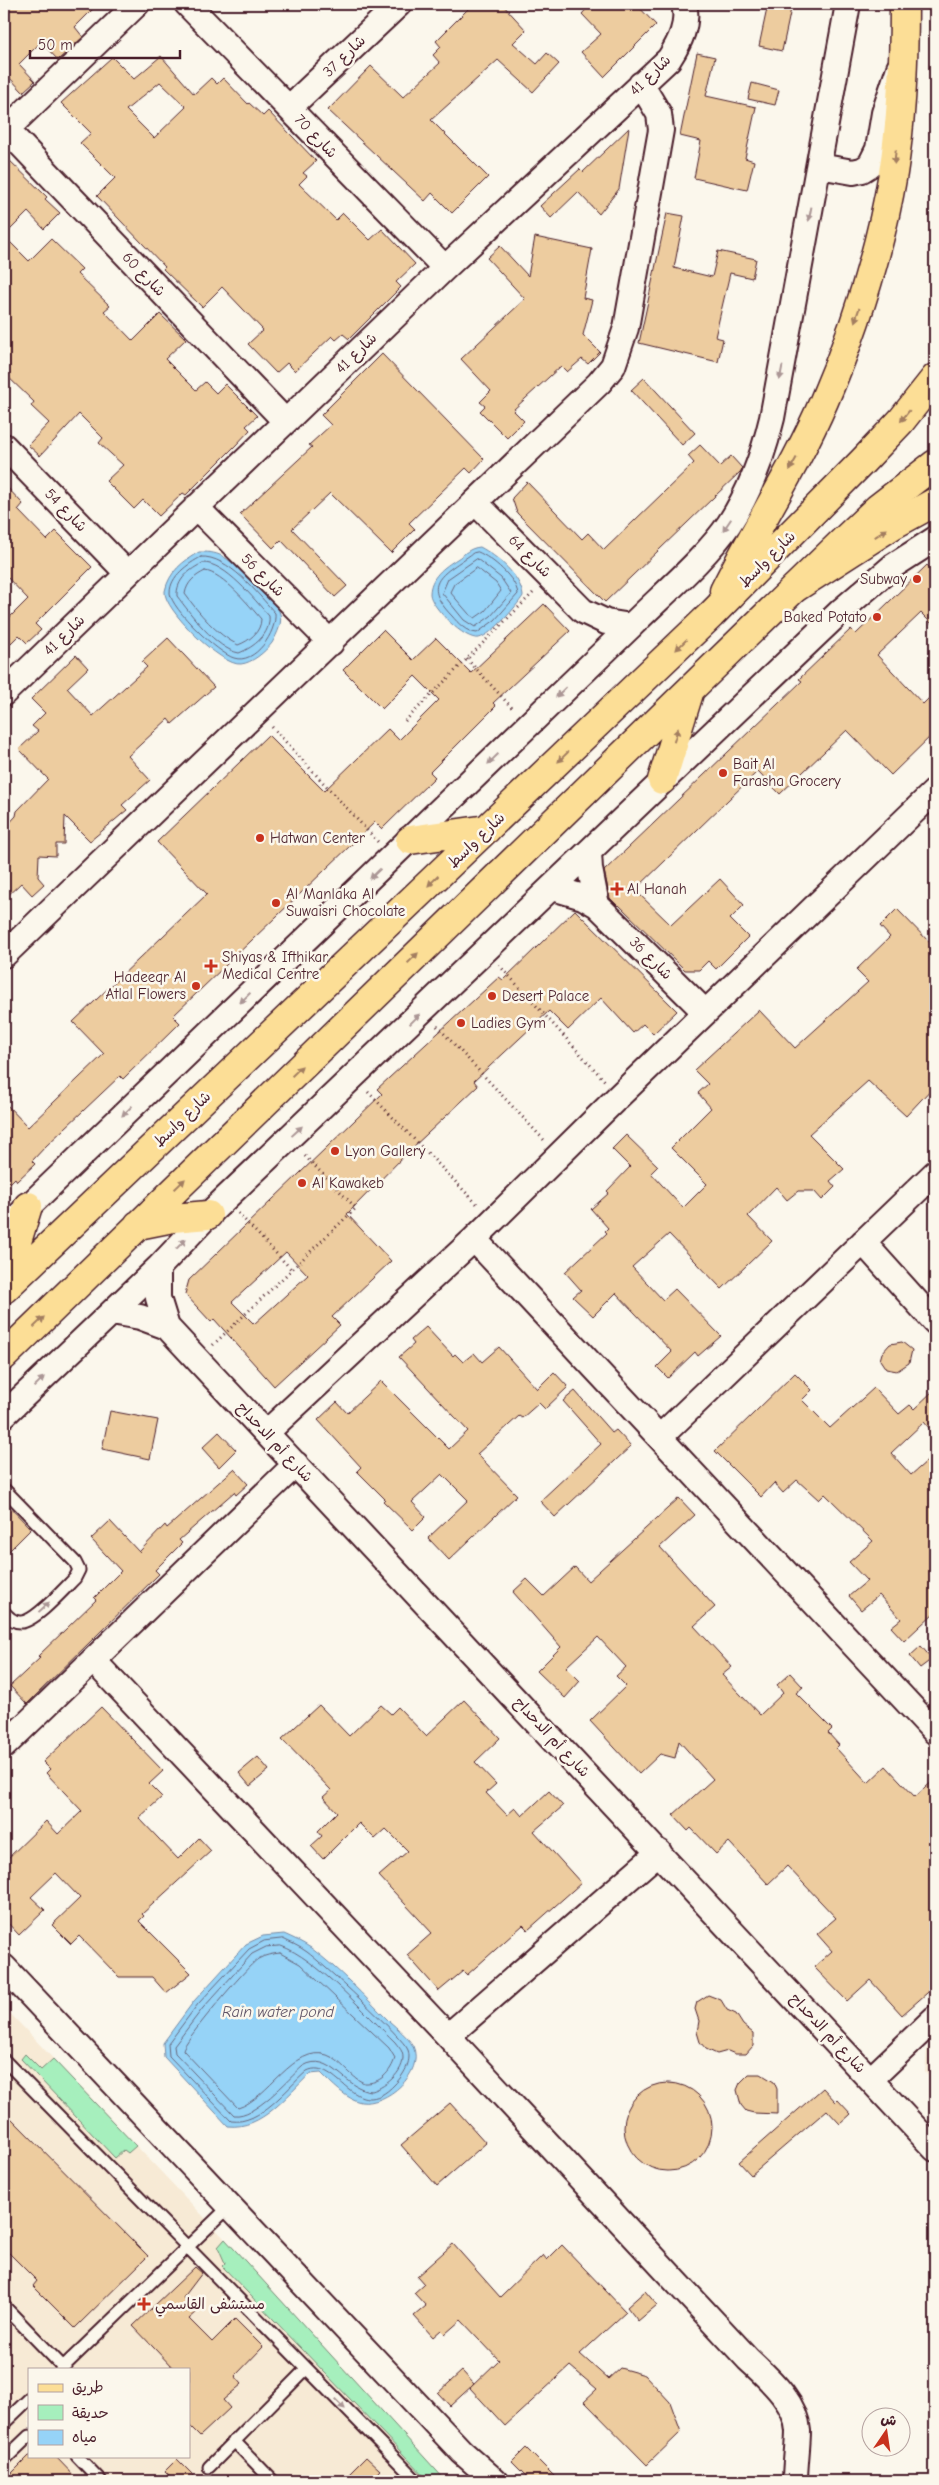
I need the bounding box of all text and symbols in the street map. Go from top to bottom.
scale bar [30,28,180,60]
street label: شارع 37 [319,31,370,81]
text: 50 m [38,36,73,54]
street label: شارع 41 [626,51,675,100]
street label: شارع 70 [290,110,341,162]
one-way arrow [891,149,899,165]
one-way arrow [806,206,814,222]
street label: شارع 60 [118,248,169,301]
one-way arrow [853,308,861,323]
street label: شارع 41 [332,329,381,378]
one-way arrow [776,366,784,382]
one-way arrow [899,409,910,422]
one-way arrow [789,457,797,471]
street label: شارع 54 [40,485,91,536]
one-way arrow [722,519,732,532]
street label: شارع واسط [735,527,800,592]
one-way arrow [874,528,887,538]
street label: شارع 64 [504,531,555,582]
street label: شارع 56 [237,550,288,601]
place label: Subway [860,570,907,588]
marker: Subway [911,573,923,585]
place label: Baked Potato [784,608,867,626]
street label: شارع 41 [40,611,89,660]
marker: Baked Potato [871,611,883,623]
one-way arrow [675,639,687,651]
one-way arrow [555,686,567,698]
one-way arrow [672,727,680,742]
one-way arrow [557,751,569,763]
one-way arrow [487,753,499,765]
place label: Bait Al Farasha Grocery [733,755,841,790]
marker: Bait Al Farasha Grocery [717,767,729,779]
street label: شارع واسط [444,808,509,872]
place label: Hatwan Center [270,829,365,847]
marker: Hatwan Center [254,832,266,844]
one-way arrow [369,868,381,880]
one-way arrow [427,875,439,887]
place label: Al Hanah [627,880,687,898]
marker: Al Hanah [611,883,623,895]
place label: Al Manlaka Al Suwaisri Chocolate [286,885,406,920]
marker: Al Manlaka Al Suwaisri Chocolate [270,897,282,909]
street label: شارع 36 [625,933,676,984]
place label: Shiyas & Ifthikar Medical Centre [222,948,328,983]
one-way arrow [407,952,419,964]
marker: Shiyas & Ifthikar Medical Centre [204,959,218,973]
place label: Hadeeqr Al Atlal Flowers [106,968,186,1003]
marker: Hadeeqr Al Atlal Flowers [190,980,202,992]
place label: Desert Palace [502,987,590,1005]
marker: Desert Palace [486,990,498,1002]
one-way arrow [239,992,251,1004]
one-way arrow [409,1013,421,1025]
place label: Ladies Gym [471,1014,546,1032]
marker: Ladies Gym [455,1017,467,1029]
one-way arrow [291,1065,303,1077]
street label: شارع واسط [150,1087,215,1151]
one-way arrow [122,1105,134,1117]
one-way arrow [291,1125,303,1137]
place label: Lyon Gallery [345,1142,426,1160]
marker: Lyon Gallery [329,1145,341,1157]
place label: Al Kawakeb [312,1174,384,1192]
marker: Al Kawakeb [296,1177,308,1189]
one-way arrow [174,1178,186,1190]
one-way arrow [175,1238,187,1250]
one-way arrow [32,1316,44,1328]
one-way arrow [33,1376,45,1388]
street label: شارع أم الدحداح [232,1398,317,1487]
one-way arrow [38,1602,50,1613]
street label: شارع أم الدحداح [509,1693,594,1782]
street label: شارع أم الدحداح [785,1989,870,2078]
water label: Rain water pond [222,2003,335,2021]
place label: مستشفى القاسمي [155,2295,265,2317]
marker: مستشفى القاسمي [137,2297,151,2311]
legend [28,2368,190,2458]
text: طريق [72,2378,104,2396]
one-way arrow [334,2398,346,2410]
text: حديقة [72,2404,109,2422]
north arrow [862,2408,912,2458]
text: ش [879,2410,898,2430]
text: مياه [72,2428,97,2446]

